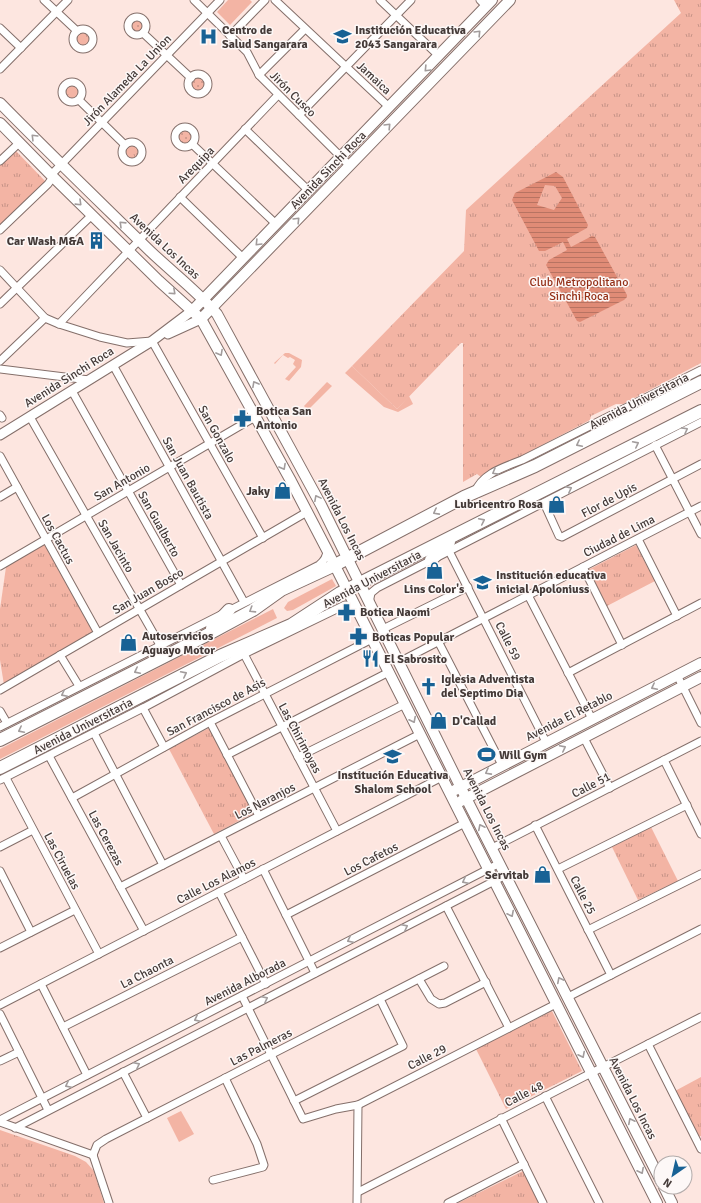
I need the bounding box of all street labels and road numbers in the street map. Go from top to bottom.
street label: Jirón Alameda La Union [80,32,175,129]
street label: Jamaica [353,59,394,98]
street label: Jirón Cusco [266,68,319,121]
street label: Avenida Sinchi Roca [287,128,370,213]
street label: Arequipa [175,144,218,187]
street label: Avenida Los Incas [126,210,203,283]
street label: Avenida Sinchi Roca [22,344,117,411]
street label: Avenida Universitaria [587,370,691,433]
street label: San Gonzalo [195,403,239,466]
street label: San Juan Bautista [159,434,216,522]
street label: San Antonio [92,460,153,504]
street label: Avenida Los Incas [314,476,369,563]
street label: Flor de Upis [579,480,640,521]
street label: San Gualberto [134,489,183,560]
street label: Los Cactus [38,512,77,567]
street label: Ciudad de Lima [581,512,658,561]
street label: San Jacinto [94,517,137,576]
street label: Avenida Universitaria [320,547,424,612]
street label: San Juan Bosco [110,565,187,618]
street label: Calle 59 [491,619,524,663]
street label: San Francisco de Asis [164,675,268,740]
street label: Avenida El Retablo [523,688,615,745]
street label: Avenida Universitaria [31,695,135,758]
street label: Las Chirimoyas [275,701,324,776]
street label: Avenida Los Incas [459,766,514,853]
street label: Calle 51 [569,769,613,802]
street label: Los Naranjos [232,780,298,823]
street label: Las Cerezas [85,808,126,868]
street label: Las Ciruelas [40,830,83,892]
street label: Los Cafetos [342,839,401,879]
street label: Calle Los Alamos [174,855,258,908]
street label: Calle 25 [566,873,599,917]
street label: La Chaonta [118,953,176,992]
street label: Avenida Alborada [202,955,288,1009]
street label: Las Palmeras [228,1025,295,1069]
street label: Calle 29 [405,1041,449,1074]
street label: Avenida Los Incas [605,1055,660,1142]
street label: Calle 48 [502,1078,546,1111]

